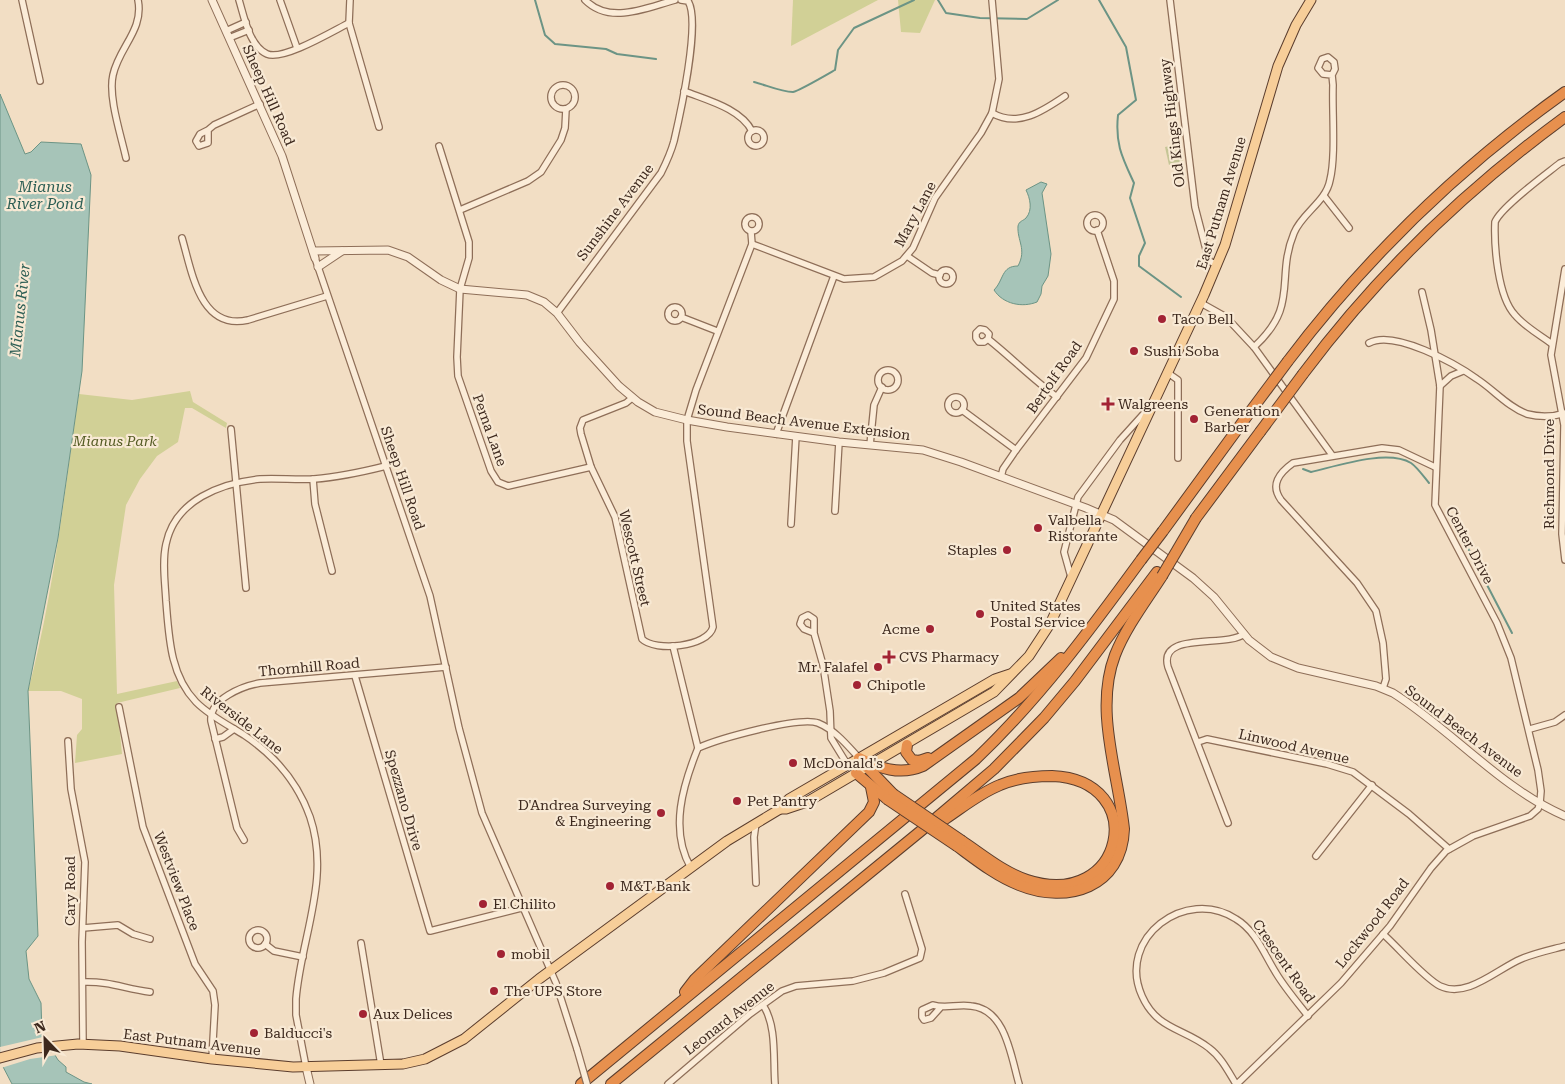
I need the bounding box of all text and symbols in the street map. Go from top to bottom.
street label: Sheep Hill Road [240,42,298,148]
street label: Old Kings Highway [1156,57,1188,188]
street label: East Putnam Avenue [1193,134,1249,271]
street label: Sunshine Avenue [573,160,657,264]
water label: Mianus River Pond [6,178,84,213]
street label: Mary Lane [891,178,939,249]
water label: Mianus River [6,262,34,358]
place label: Taco Bell [1172,311,1234,327]
marker: Taco Bell [1156,313,1168,325]
street label: Bertolf Road [1023,338,1085,416]
place label: Sushi Soba [1144,343,1220,359]
marker: Sushi Soba [1128,345,1140,357]
street label: Perna Lane [470,392,511,468]
place label: Walgreens [1118,396,1189,412]
marker: Walgreens [1102,398,1114,410]
street label: Sound Beach Avenue Extension [697,401,911,443]
place label: Generation Barber [1204,403,1280,435]
marker: Generation Barber [1188,413,1200,425]
street label: Richmond Drive [1541,418,1557,529]
street label: Sheep Hill Road [378,424,428,532]
park label: Mianus Park [72,433,157,449]
street label: Center Drive [1443,504,1497,587]
street label: Wescott Street [616,508,654,608]
place label: Valbella Ristorante [1048,512,1118,544]
marker: Valbella Ristorante [1032,522,1044,534]
place label: Staples [948,542,997,558]
marker: Staples [1001,544,1013,556]
place label: United States Postal Service [990,598,1086,630]
marker: United States Postal Service [974,608,986,620]
place label: Acme [882,621,920,637]
marker: Acme [924,623,936,635]
place label: CVS Pharmacy [899,649,1000,665]
marker: CVS Pharmacy [883,651,895,663]
street label: Thornhill Road [258,655,360,679]
place label: Mr. Falafel [798,659,869,675]
marker: Mr. Falafel [872,661,884,673]
place label: Chipotle [867,677,926,693]
marker: Chipotle [851,679,863,691]
street label: Sound Beach Avenue [1402,682,1526,781]
street label: Riverside Lane [198,683,287,757]
street label: Linwood Avenue [1237,725,1351,767]
street label: Spezzano Drive [382,748,426,853]
place label: McDonald's [803,755,883,771]
marker: McDonald's [787,757,799,769]
place label: Pet Pantry [747,793,818,809]
marker: Pet Pantry [731,795,743,807]
place label: D'Andrea Surveying & Engineering [518,797,651,829]
marker: D'Andrea Surveying & Engineering [655,807,667,819]
street label: Westview Place [151,829,203,933]
street label: Cary Road [62,856,78,926]
street label: Lockwood Road [1332,875,1412,971]
place label: M&T Bank [620,878,691,894]
marker: M&T Bank [604,880,616,892]
place label: El Chilito [493,896,556,912]
marker: El Chilito [477,898,489,910]
street label: Crescent Road [1249,916,1319,1006]
place label: mobil [511,946,551,962]
marker: mobil [495,948,507,960]
street label: Leonard Avenue [681,978,778,1058]
place label: The UPS Store [504,983,602,999]
marker: The UPS Store [488,985,500,997]
place label: Aux Delices [373,1006,453,1022]
marker: Aux Delices [357,1008,369,1020]
north arrow [20,1014,70,1064]
text: N [32,1017,48,1037]
place label: Balducci's [264,1025,333,1041]
street label: East Putnam Avenue [122,1026,262,1058]
marker: Balducci's [248,1027,260,1039]

